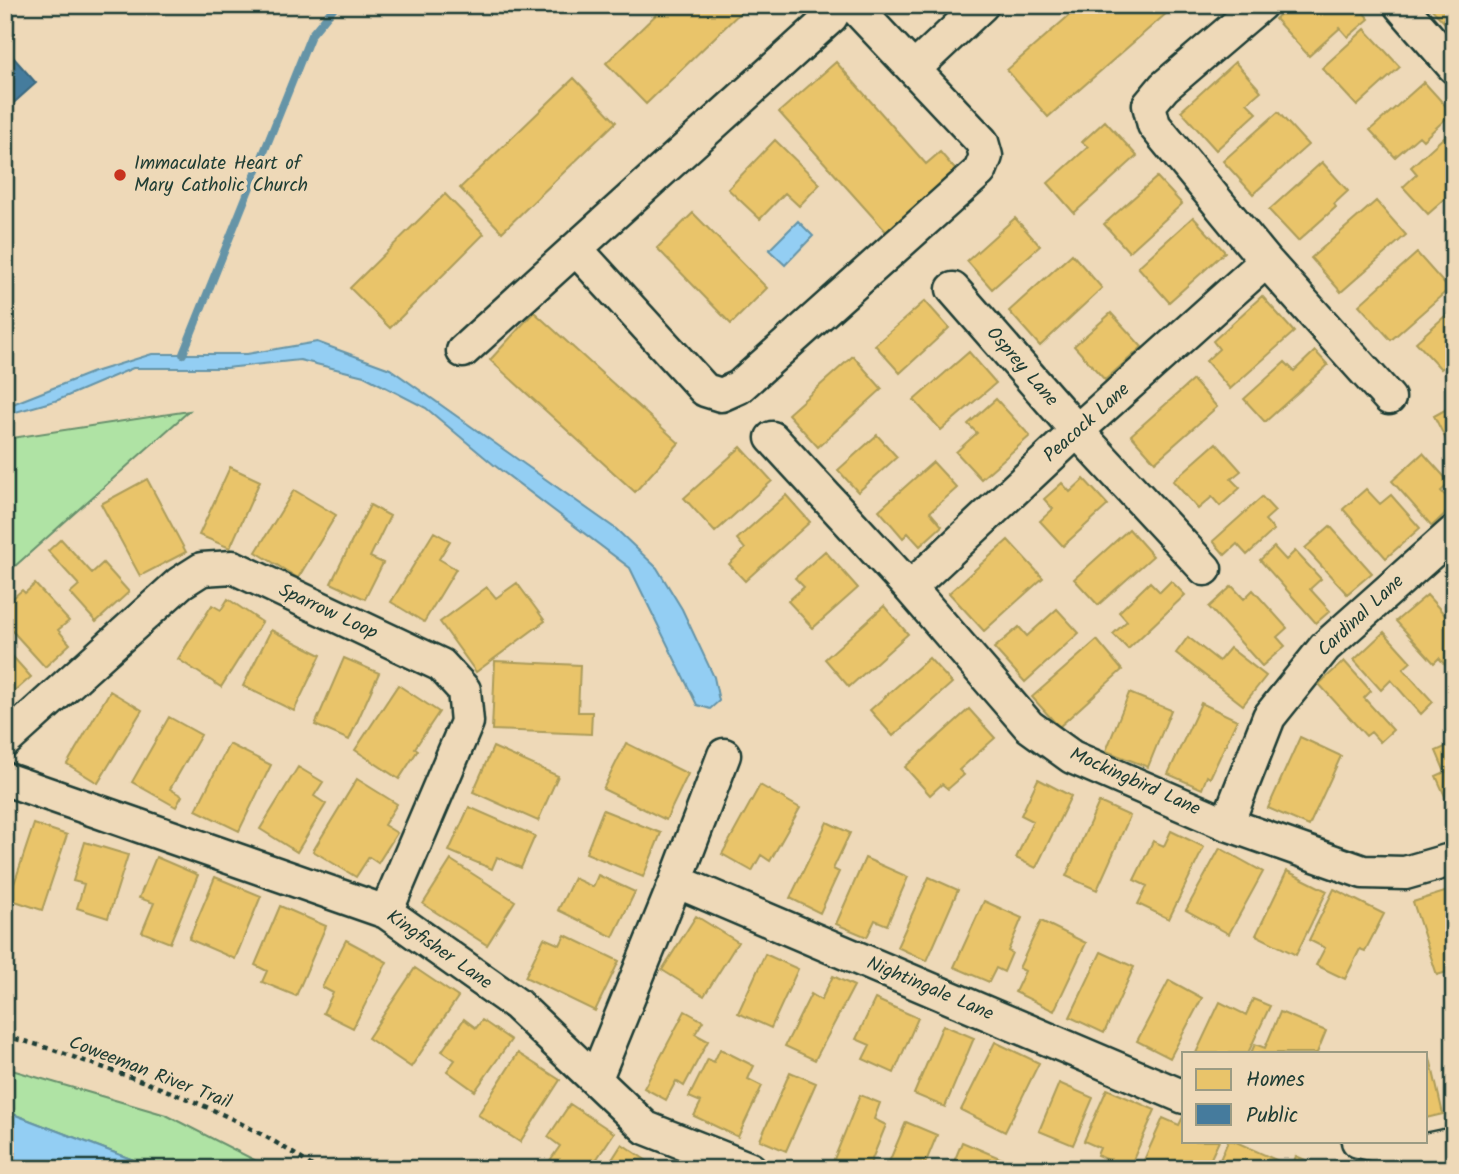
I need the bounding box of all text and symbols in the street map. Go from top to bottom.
place label: Immaculate Heart of Mary Catholic Church [134,149,308,201]
marker: Immaculate Heart of Mary Catholic Church [112,167,128,183]
street label: Osprey Lane [978,320,1066,414]
street label: Peacock Lane [1037,375,1137,470]
street label: Cardinal Lane [1311,567,1412,664]
street label: Sparrow Loop [273,576,383,648]
street label: Mockingbird Lane [1065,740,1206,824]
street label: Kingfisher Lane [380,902,499,998]
street label: Nightingale Lane [862,949,999,1029]
street label: Coweeman River Trail [64,1028,236,1118]
legend [1182,1052,1428,1142]
text: Homes [1246,1064,1305,1097]
text: Public [1246,1100,1298,1133]

